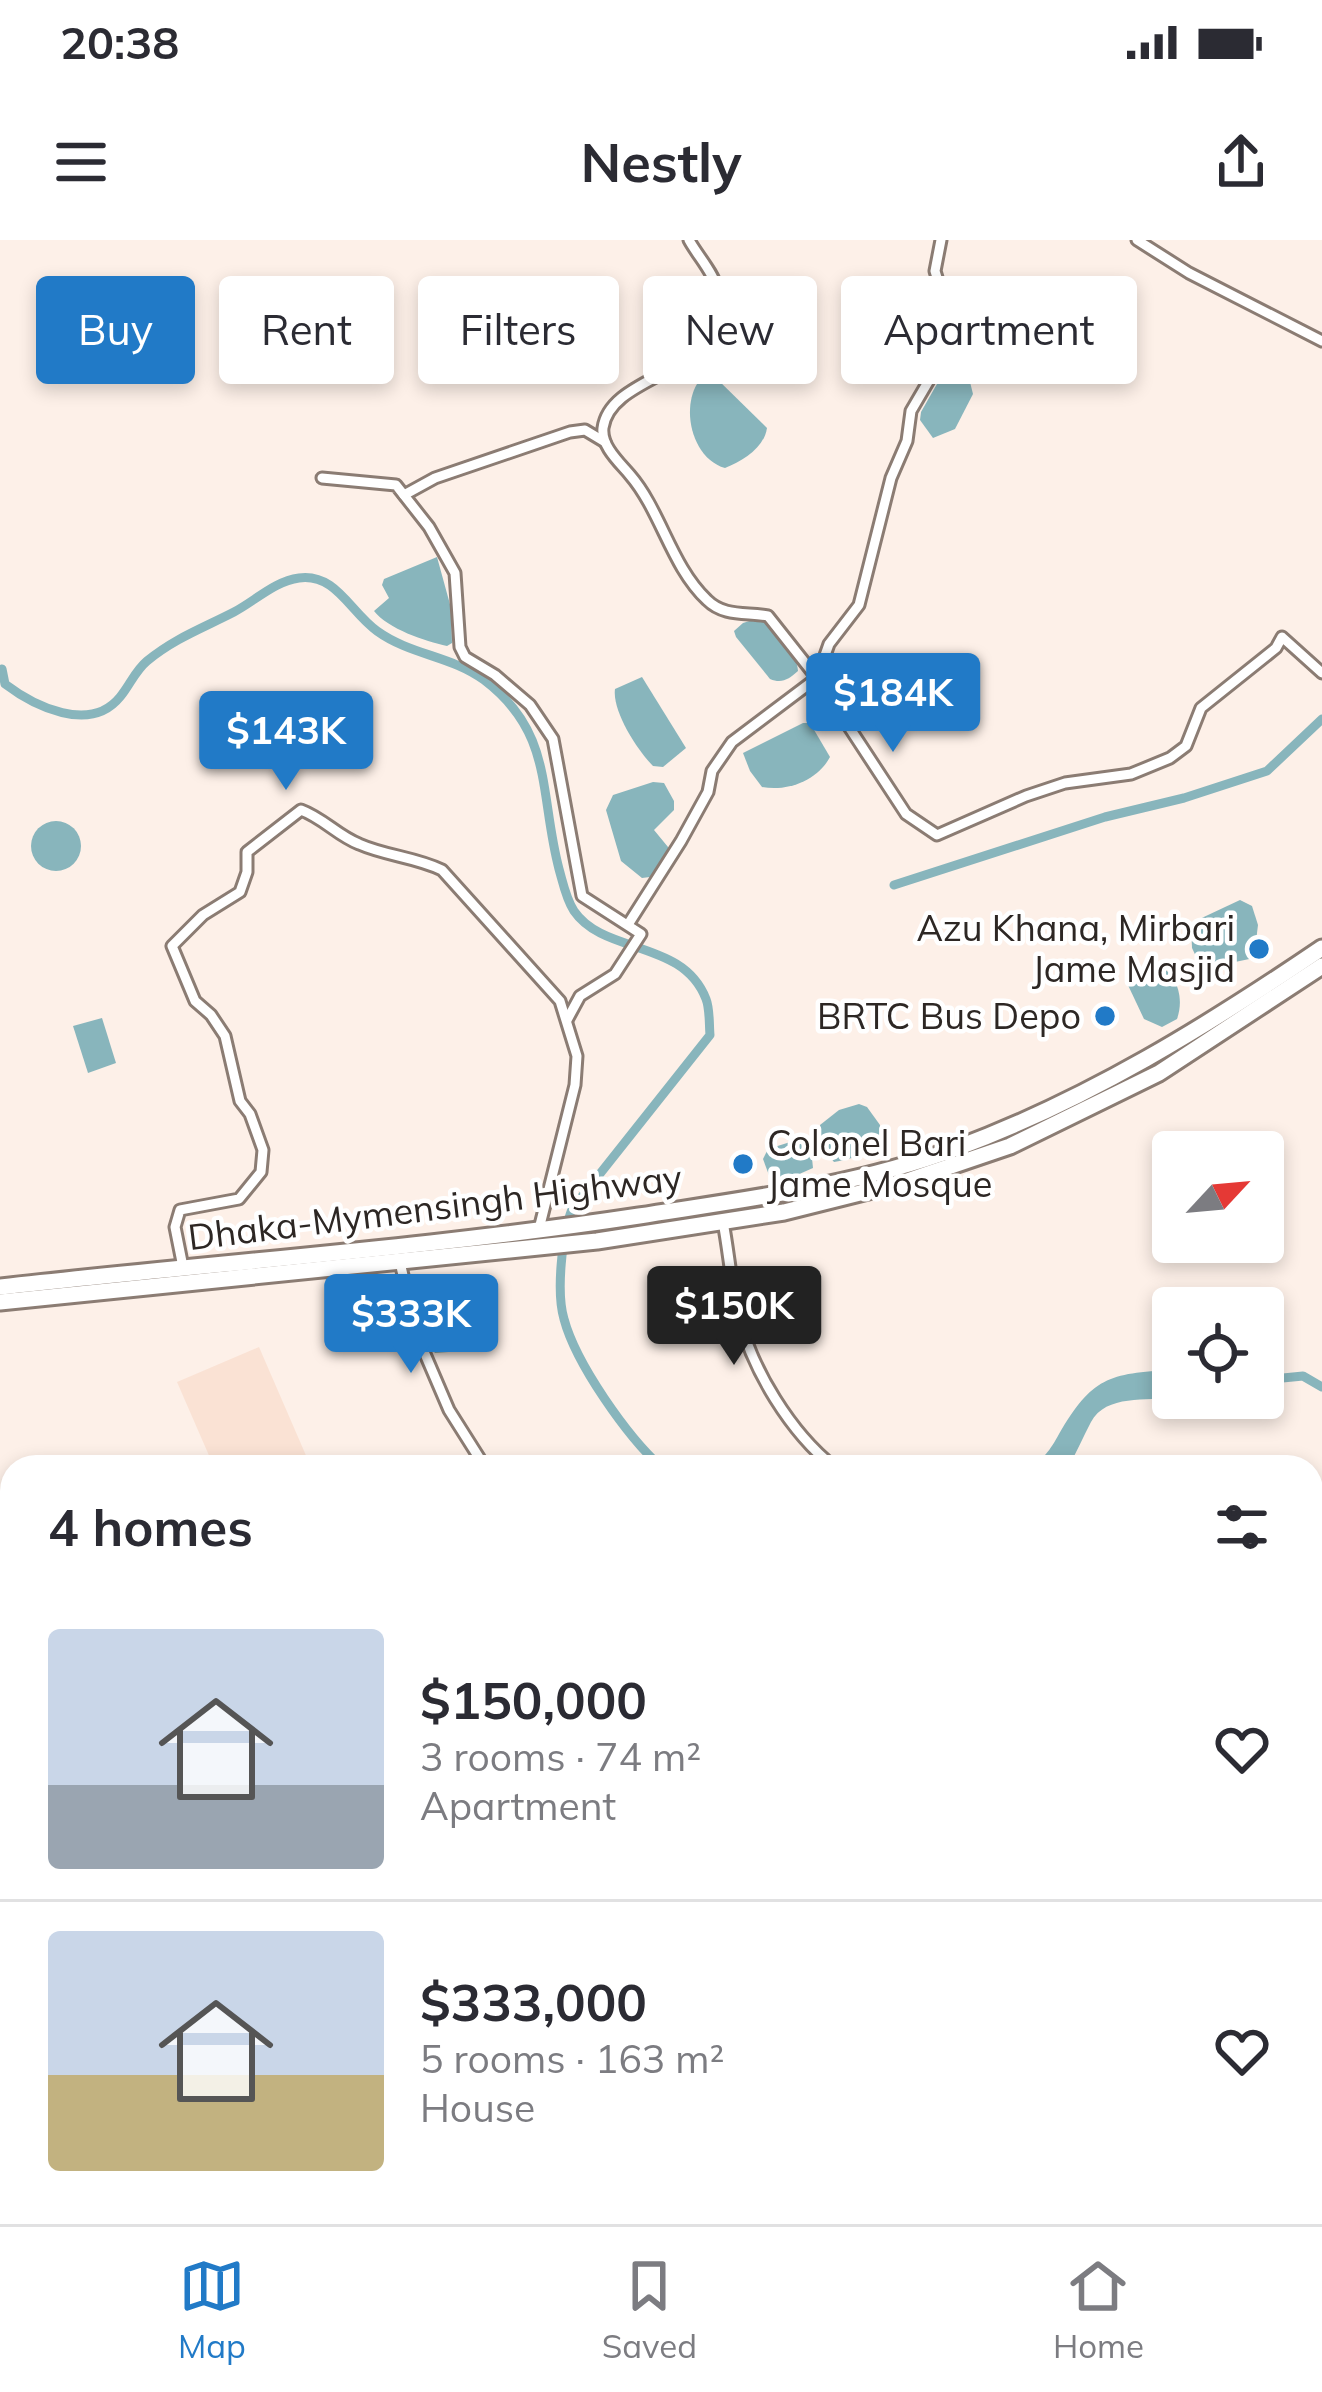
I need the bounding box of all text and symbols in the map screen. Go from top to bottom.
text: 20:38 [60,14,179,70]
text: Nestly [580,128,742,196]
icon: menu [48,129,114,195]
icon: share [1208,129,1274,195]
chip: Buy [36,276,195,384]
chip: Rent [219,276,394,384]
chip: Filters [418,276,619,384]
chip: New [643,276,817,384]
chip: Apartment [841,276,1137,384]
pin: $184K [809,653,977,755]
text: $184K [833,667,953,716]
pin: $143K [202,691,370,793]
text: $143K [226,705,346,754]
place label: Azu Khana, Mirbari Jame Masjid [917,905,1235,991]
marker: Azu Khana, Mirbari Jame Masjid [1246,936,1272,962]
place label: BRTC Bus Depo [817,993,1081,1038]
marker: BRTC Bus Depo [1092,1003,1118,1029]
place label: Colonel Bari Jame Mosque [767,1120,992,1206]
north arrow [1152,1131,1284,1263]
map controls [1152,1131,1284,1419]
marker: Colonel Bari Jame Mosque [730,1151,756,1177]
street label: Dhaka-Mymensingh Highway [185,1154,684,1259]
pin: $150K [650,1266,818,1368]
pin: $333K [327,1274,495,1376]
text: $150K [674,1280,794,1329]
button: locate [1152,1287,1284,1419]
text: $333K [351,1288,471,1337]
icon: filters [1209,1494,1275,1560]
text: 4 homes [48,1495,253,1559]
text: $150,000 [420,1668,647,1732]
icon: home [144,1677,288,1821]
icon: heart [1209,1716,1275,1782]
text: 3 rooms · 74 m² [420,1732,701,1781]
text: Apartment [420,1781,616,1830]
text: $333,000 [420,1970,647,2034]
icon: home [144,1979,288,2123]
icon: heart [1209,2018,1275,2084]
text: 5 rooms · 163 m² [420,2034,724,2083]
text: House [420,2083,535,2132]
tab: Map [178,2253,246,2366]
tab: Saved [602,2253,697,2366]
tab: Home [1053,2253,1144,2366]

